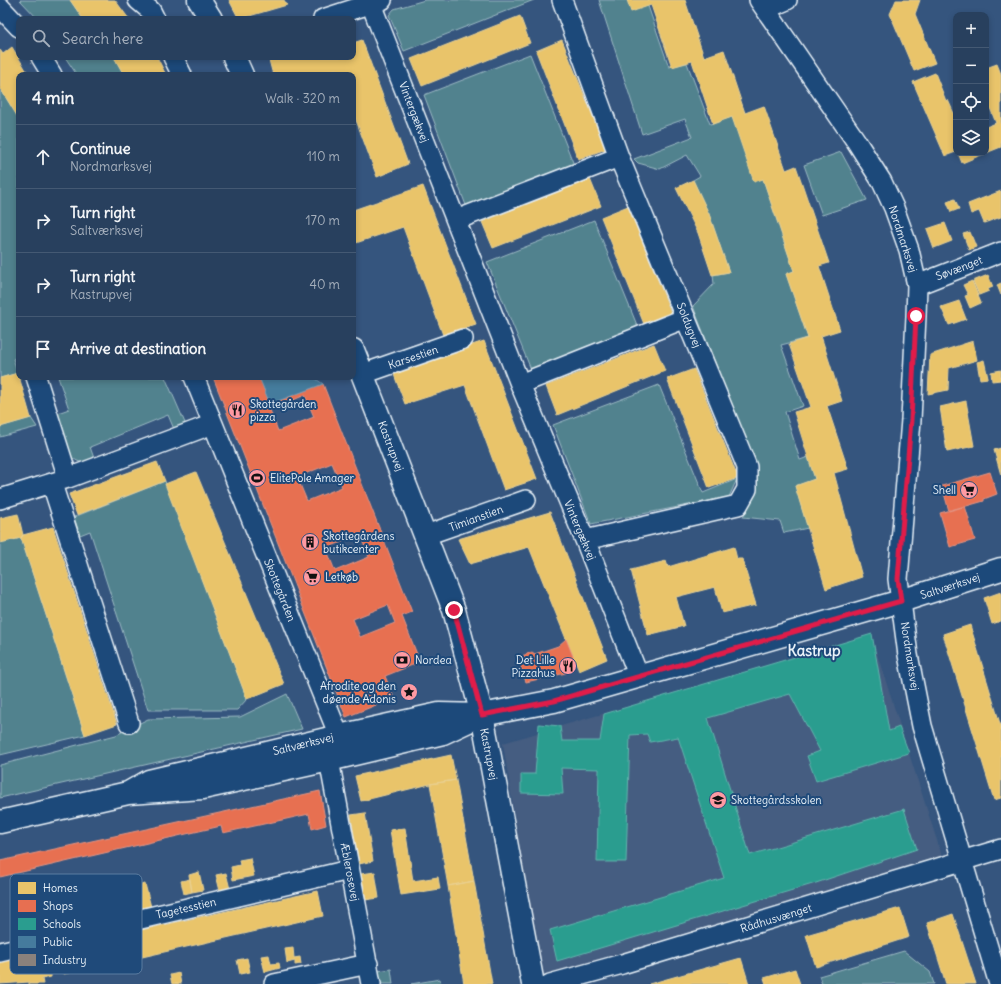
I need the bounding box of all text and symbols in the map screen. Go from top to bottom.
map controls [953,12,989,156]
button: + [953,12,989,48]
search box [16,16,356,60]
icon: search [30,27,52,49]
text: Search here [62,29,143,48]
button: − [953,48,989,84]
street label: Vintergækvej [396,80,432,144]
button: locate [953,84,989,120]
text: 4 min [32,87,74,109]
text: Walk · 320 m [265,90,340,107]
button: layers [953,120,989,156]
text: Continue [70,139,131,158]
icon: ahead [32,146,54,168]
text: 110 m [307,148,340,165]
text: Nordmarksvej [70,158,152,175]
text: Turn right [70,203,135,222]
street label: Nordmarksvej [886,204,920,274]
icon: right [32,210,54,232]
text: 170 m [305,212,340,229]
text: Saltværksvej [70,222,143,239]
street label: Søvænget [934,253,985,283]
text: Turn right [70,267,135,286]
icon: right [32,274,54,296]
text: 40 m [309,276,340,293]
text: Kastrupvej [70,286,132,303]
street label: Soldugvej [674,300,704,350]
route start [907,307,925,325]
icon: arrive [32,338,54,360]
text: Arrive at destination [70,339,206,358]
street label: Karsestien [386,342,440,372]
place label: Skottegården pizza [250,397,316,424]
restaurant icon: Skottegården pizza [227,400,247,420]
street label: Kastrupvej [375,419,407,473]
sports icon: ElitePole Amager [247,468,267,488]
place label: ElitePole Amager [270,471,354,485]
supermarket icon: Shell [959,480,979,500]
place label: Shell [933,483,956,497]
street label: Vintergækvej [561,498,599,562]
street label: Timianstien [447,502,505,534]
place label: Skottegårdens butikcenter [323,529,394,556]
building icon: Skottegårdens butikcenter [300,532,320,552]
street label: Skottegården [261,557,299,623]
supermarket icon: Letkøb [302,567,322,587]
place label: Letkøb [325,570,358,584]
street label: Saltværksvej [918,570,982,602]
route end [445,601,463,619]
street label: Nordmarksvej [898,621,922,691]
district label: Kastrup [787,641,841,661]
bank icon: Nordea [392,650,412,670]
place label: Nordea [415,653,452,667]
place label: Det Lille Pizzahus [511,653,555,680]
restaurant icon: Det Lille Pizzahus [558,656,578,676]
place label: Afrodite og den døende Adonis [320,679,396,706]
place icon: Afrodite og den døende Adonis [399,682,419,702]
street label: Kastrupvej [477,727,501,781]
street label: Saltværksvej [271,730,335,758]
school or university icon: Skottegårdsskolen [708,790,728,810]
place label: Skottegårdsskolen [731,793,822,807]
street label: Æblerosevej [338,842,362,902]
legend [10,874,142,974]
text: Homes [43,881,78,895]
street label: Tagetesstien [155,894,217,922]
text: Shops [43,899,73,913]
street label: Rådhusvænget [739,900,814,936]
text: Schools [43,917,81,931]
text: Public [43,935,73,949]
text: Industry [43,953,86,967]

